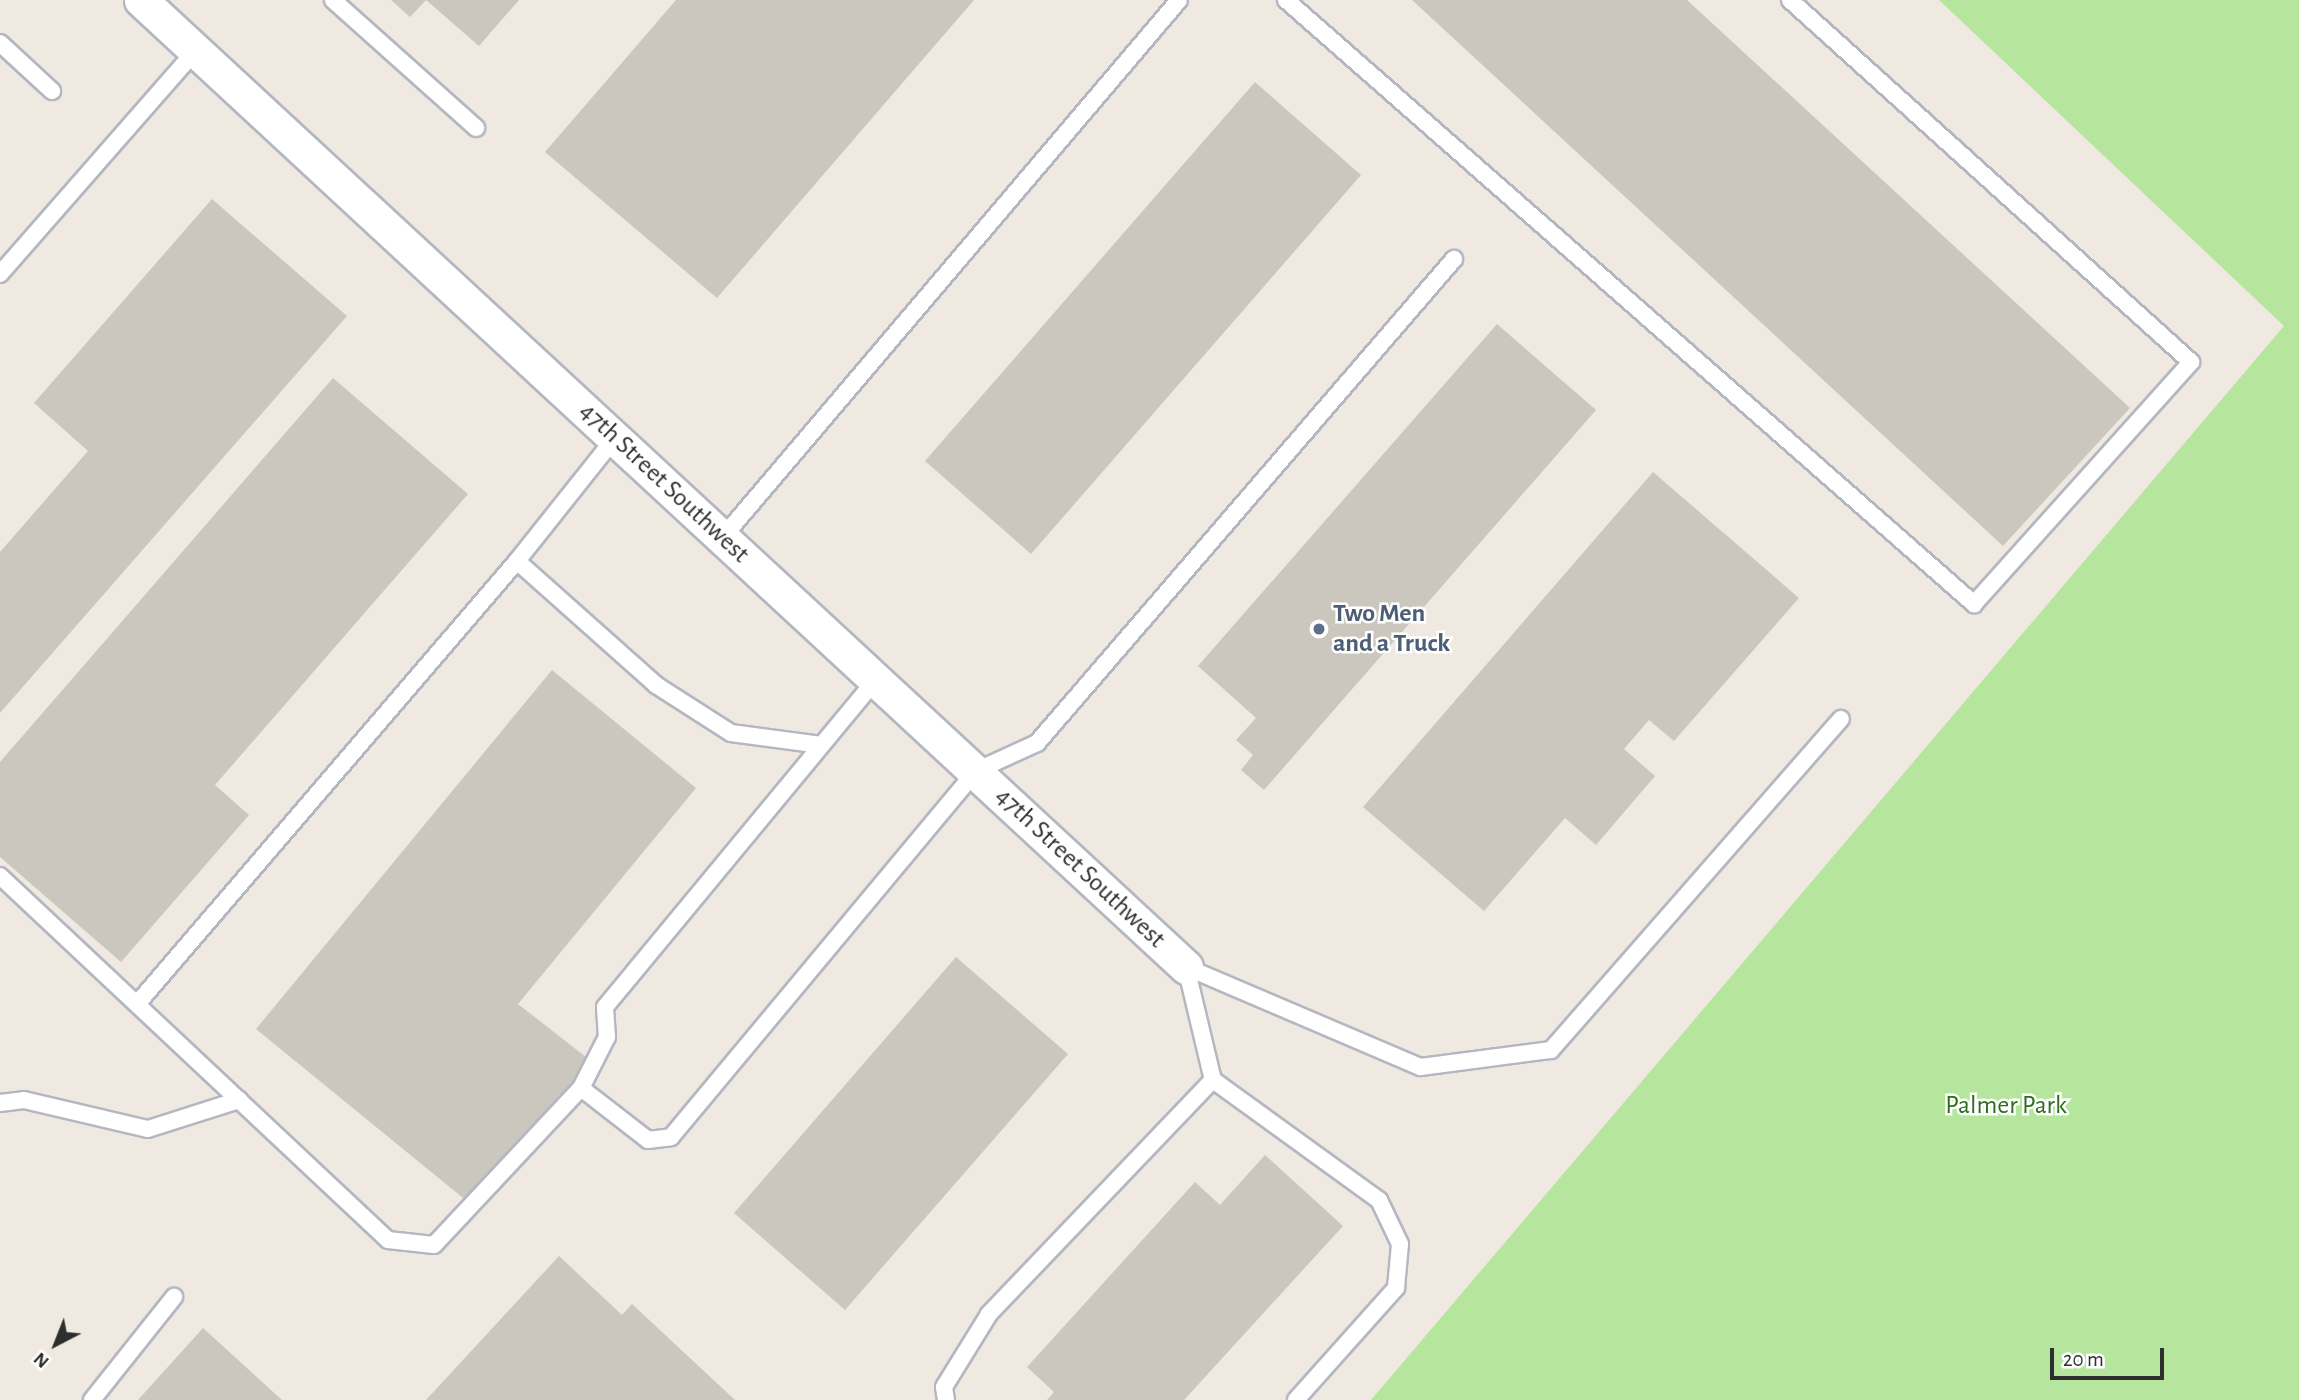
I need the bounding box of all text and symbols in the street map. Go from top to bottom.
street label: 47th Street Southwest [573,396,755,570]
place label: Two Men and a Truck [1333,598,1450,660]
marker: Two Men and a Truck [1311,621,1327,637]
street label: 47th Street Southwest [989,781,1171,955]
park label: Palmer Park [1945,1090,2067,1122]
north arrow [21,1309,91,1379]
scale bar [2054,1334,2168,1378]
text: N [30,1348,53,1371]
text: 20 m [2063,1349,2104,1370]

